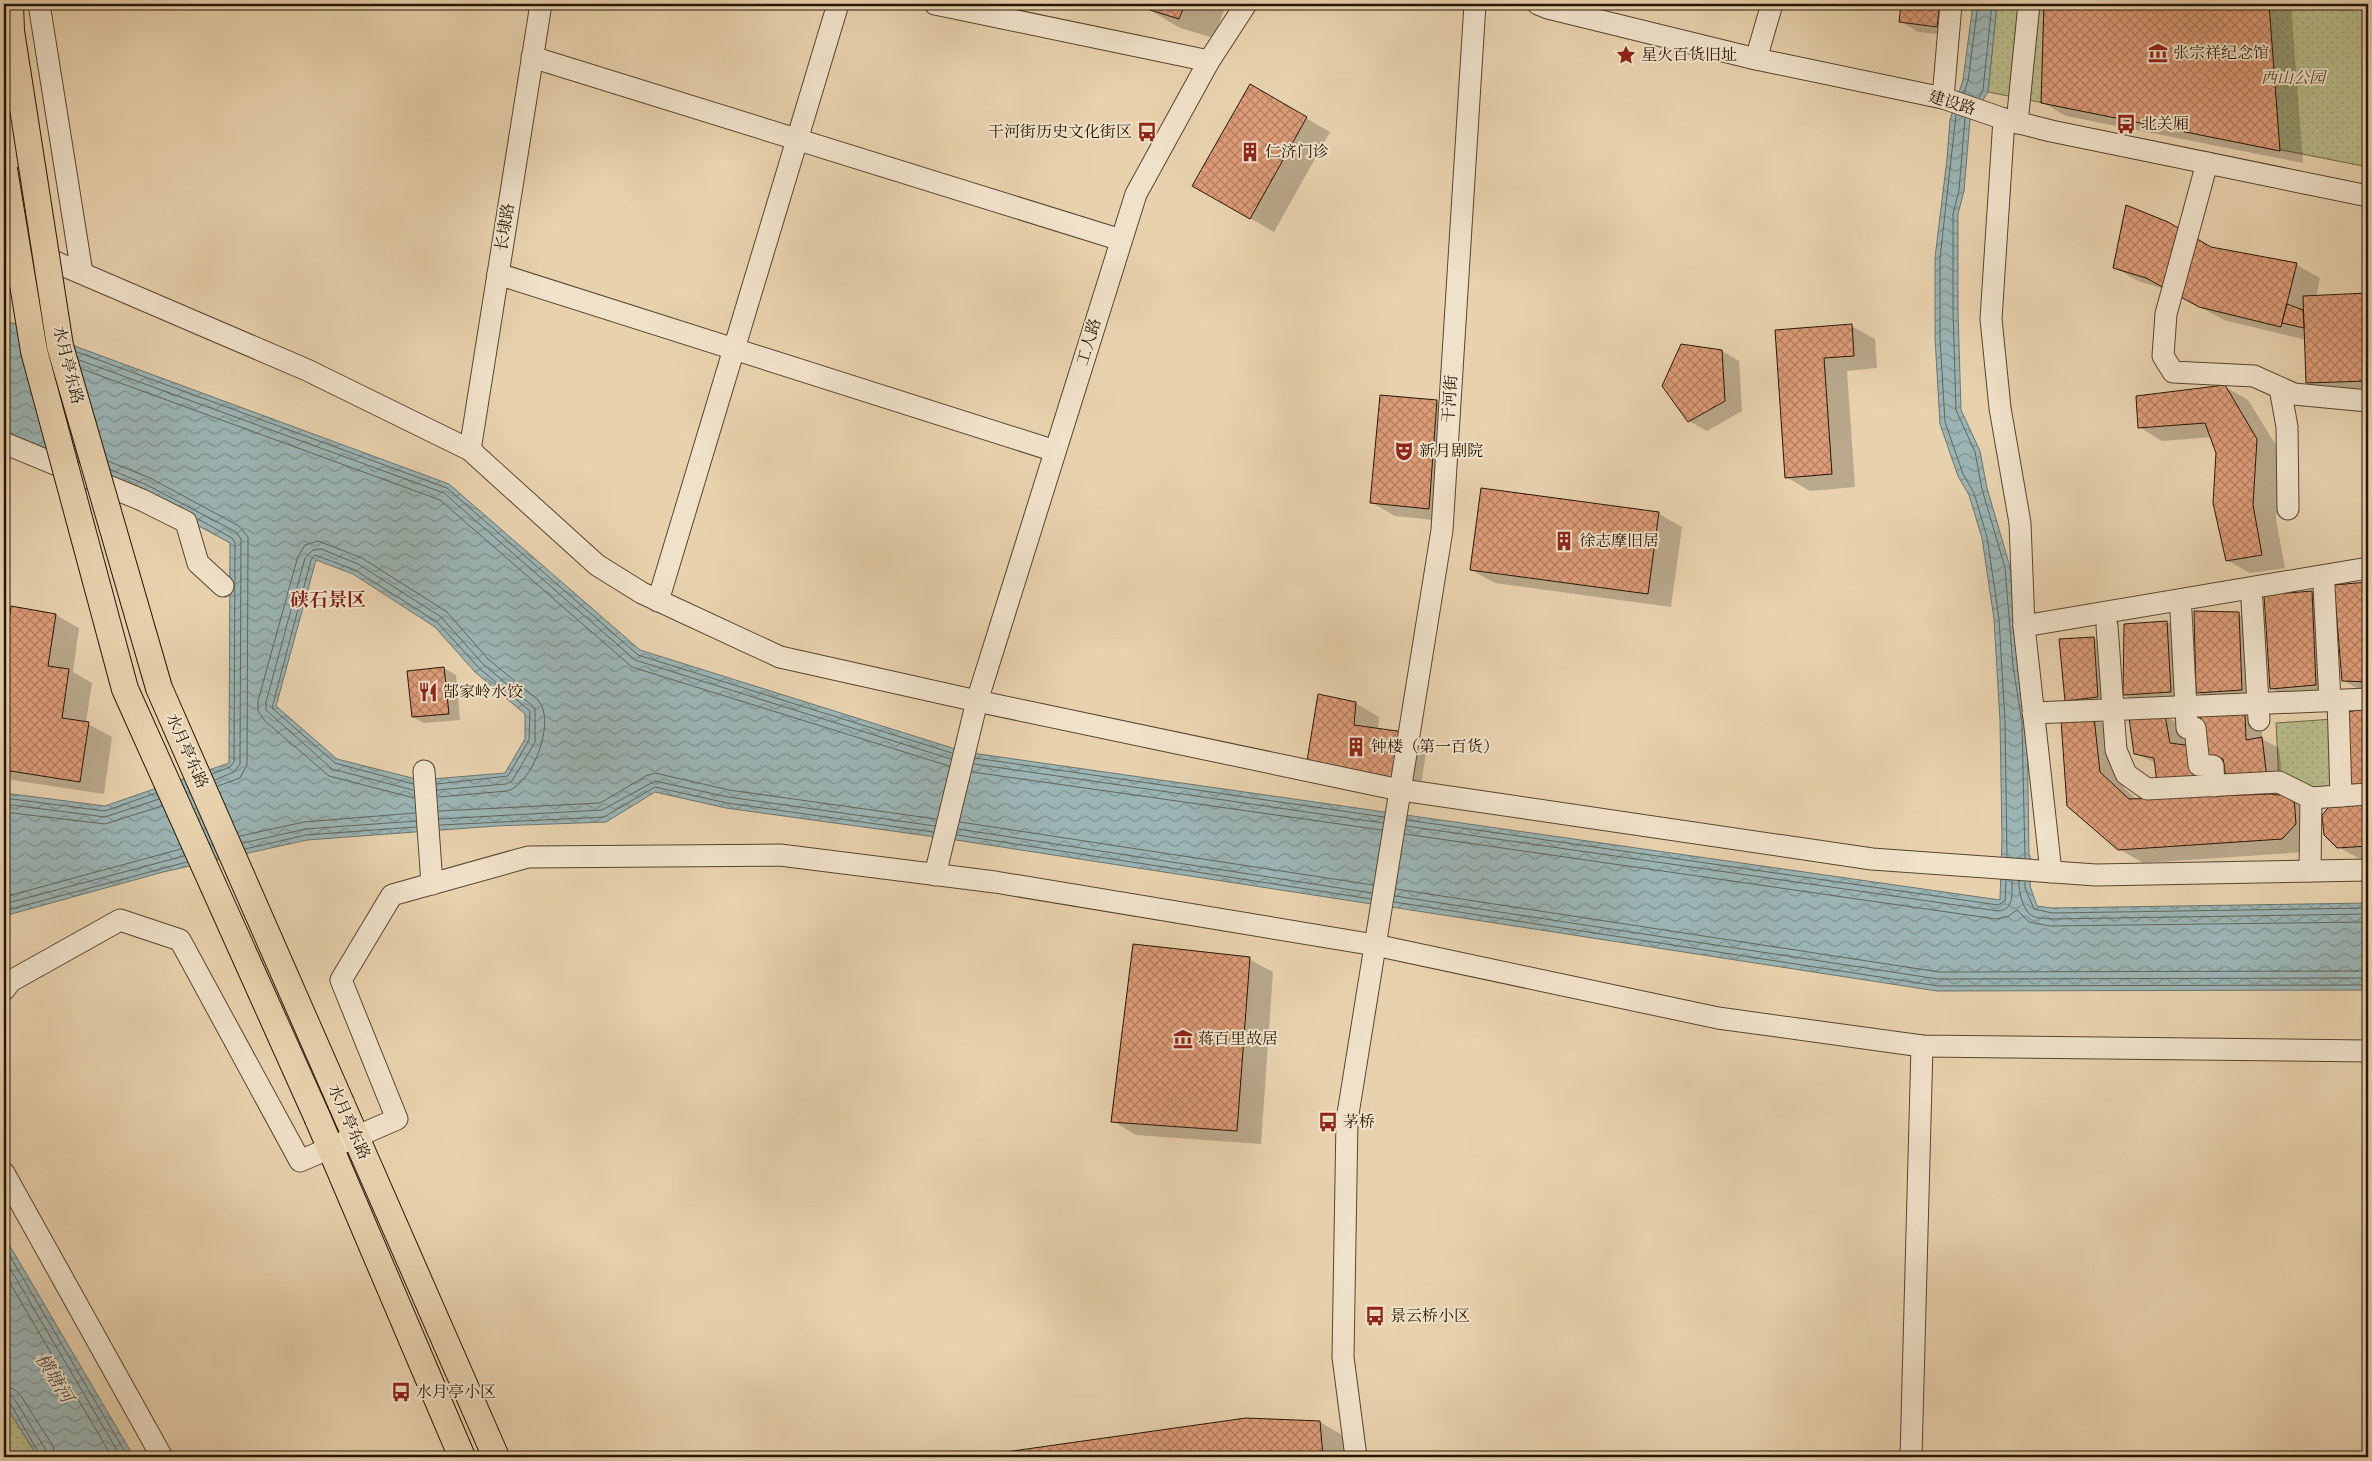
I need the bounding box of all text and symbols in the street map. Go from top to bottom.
museum icon: 张宗祥纪念馆 [2147,42,2169,64]
place label: 张宗祥纪念馆 [2173,42,2269,64]
place icon: 星火百货旧址 [1615,44,1637,66]
place label: 星火百货旧址 [1641,44,1737,66]
park label: 西山公园 [2261,67,2328,89]
street label: 建设路 [1926,85,1978,121]
bus stop icon: 北关厢 [2115,113,2137,135]
place label: 北关厢 [2141,113,2189,135]
place label: 干河街历史文化街区 [988,121,1132,143]
bus stop icon: 干河街历史文化街区 [1136,121,1158,143]
building icon: 仁济门诊 [1239,141,1261,163]
place label: 仁济门诊 [1265,141,1329,163]
street label: 长埭路 [490,202,520,252]
street label: 工人路 [1071,316,1107,368]
street label: 水月亭东路 [48,324,88,406]
street label: 干河街 [1437,374,1463,424]
theatre icon: 新月剧院 [1393,440,1415,462]
place label: 新月剧院 [1419,440,1483,462]
building icon: 徐志摩旧居 [1553,530,1575,552]
place label: 徐志摩旧居 [1579,530,1659,552]
district label: 硖石景区 [290,587,366,613]
restaurant icon: 郜家岭水饺 [417,681,439,703]
place label: 郜家岭水饺 [443,681,523,703]
street label: 水月亭东路 [161,710,213,792]
building icon: 钟楼（第一百货） [1345,736,1367,758]
place label: 钟楼（第一百货） [1371,736,1499,758]
museum icon: 蒋百里故居 [1172,1028,1194,1050]
place label: 蒋百里故居 [1198,1028,1278,1050]
street label: 水月亭东路 [323,1081,375,1163]
bus stop icon: 茅桥 [1317,1111,1339,1133]
place label: 茅桥 [1343,1111,1375,1133]
bus stop icon: 景云桥小区 [1364,1305,1386,1327]
place label: 景云桥小区 [1390,1305,1470,1327]
water label: 横塘河 [29,1348,80,1410]
bus stop icon: 水月亭小区 [390,1381,412,1403]
place label: 水月亭小区 [416,1381,496,1403]

